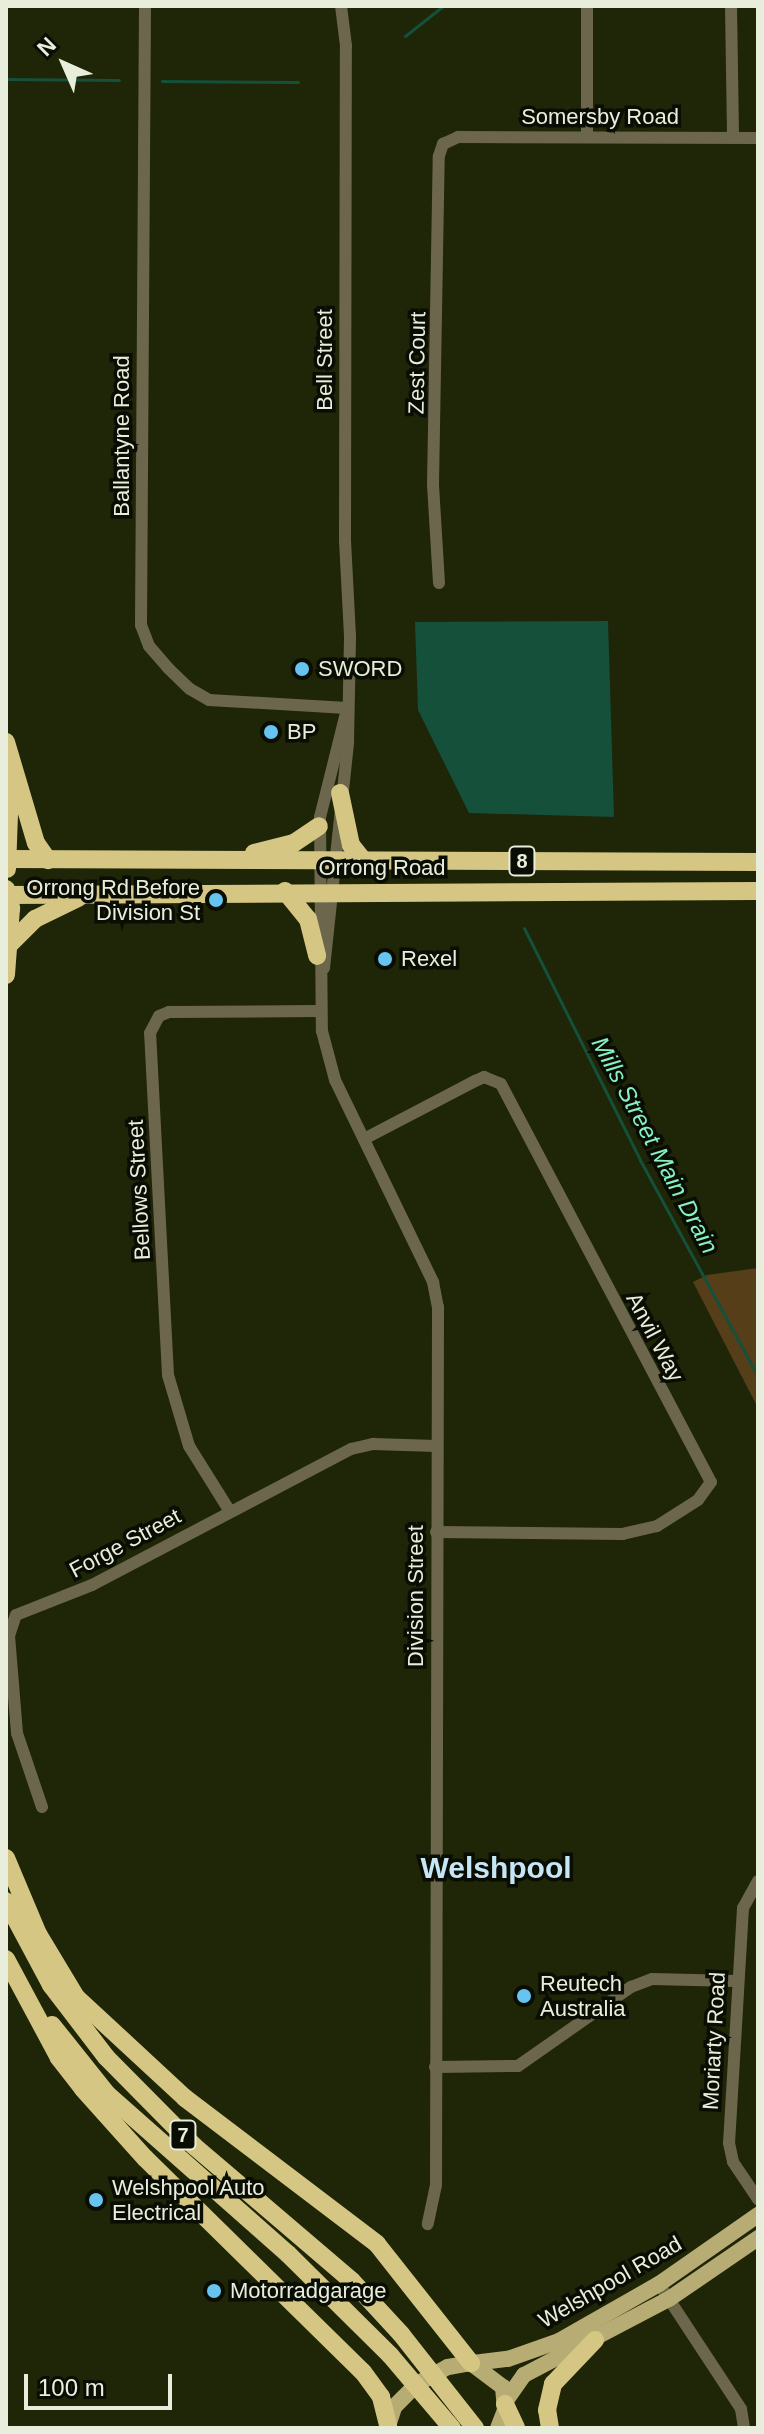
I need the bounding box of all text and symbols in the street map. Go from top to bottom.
north arrow [24,24,104,104]
text: N [32,32,61,61]
street label: Somersby Road [521,104,679,130]
street label: Bell Street [312,309,338,411]
street label: Zest Court [403,311,431,415]
street label: Ballantyne Road [109,355,135,517]
place label: SWORD [318,656,402,682]
marker: SWORD [293,660,311,678]
place label: BP [287,719,316,745]
marker: BP [262,723,280,741]
road number: 8 [508,845,536,877]
street label: Orrong Road [318,855,446,881]
place label: Orrong Rd Before Division St [26,874,200,926]
marker: Orrong Rd Before Division St [207,891,225,909]
place label: Rexel [401,946,457,972]
marker: Rexel [376,950,394,968]
water label: Mills Street Main Drain [586,1032,724,1258]
street label: Bellows Street [122,1119,156,1261]
street label: Anvil Way [621,1288,689,1386]
street label: Forge Street [65,1503,185,1583]
street label: Division Street [403,1525,429,1667]
district label: Welshpool [420,1850,572,1886]
place label: Reutech Australia [540,1970,626,2022]
street label: Moriarty Road [697,1971,731,2111]
marker: Reutech Australia [515,1987,533,2005]
road number: 7 [169,2119,197,2151]
place label: Welshpool Auto Electrical [112,2174,266,2226]
marker: Welshpool Auto Electrical [87,2191,105,2209]
street label: Welshpool Road [534,2230,686,2334]
place label: Motorradgarage [230,2278,387,2304]
marker: Motorradgarage [205,2282,223,2300]
scale bar [28,2358,176,2408]
text: 100 m [38,2374,105,2401]

